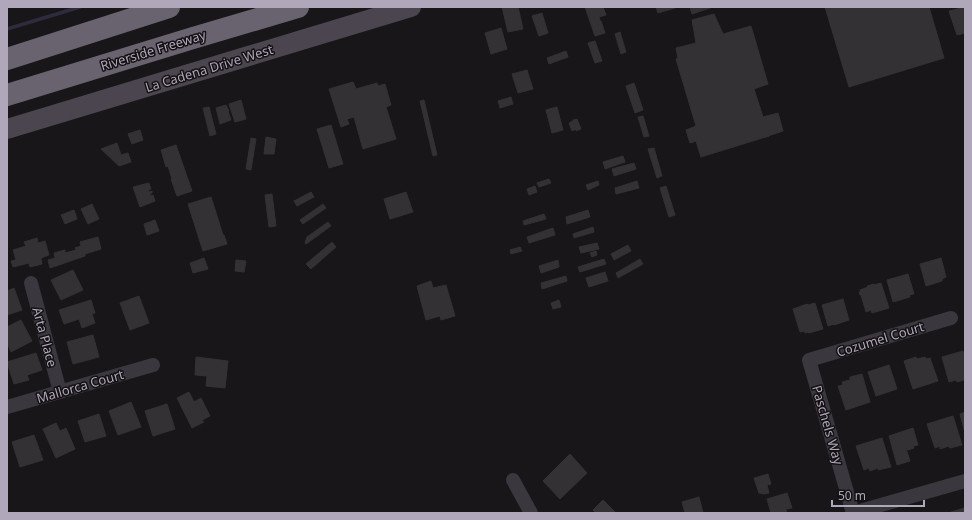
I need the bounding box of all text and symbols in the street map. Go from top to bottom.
street label: Riverside Freeway [98,25,208,75]
street label: La Cadena Drive West [143,40,275,96]
street label: Arta Place [28,305,62,369]
street label: Cozumel Court [834,317,926,361]
street label: Mallorca Court [34,365,126,407]
street label: Paschels Way [808,383,848,467]
scale bar [832,482,924,508]
text: 50 m [838,487,866,504]

